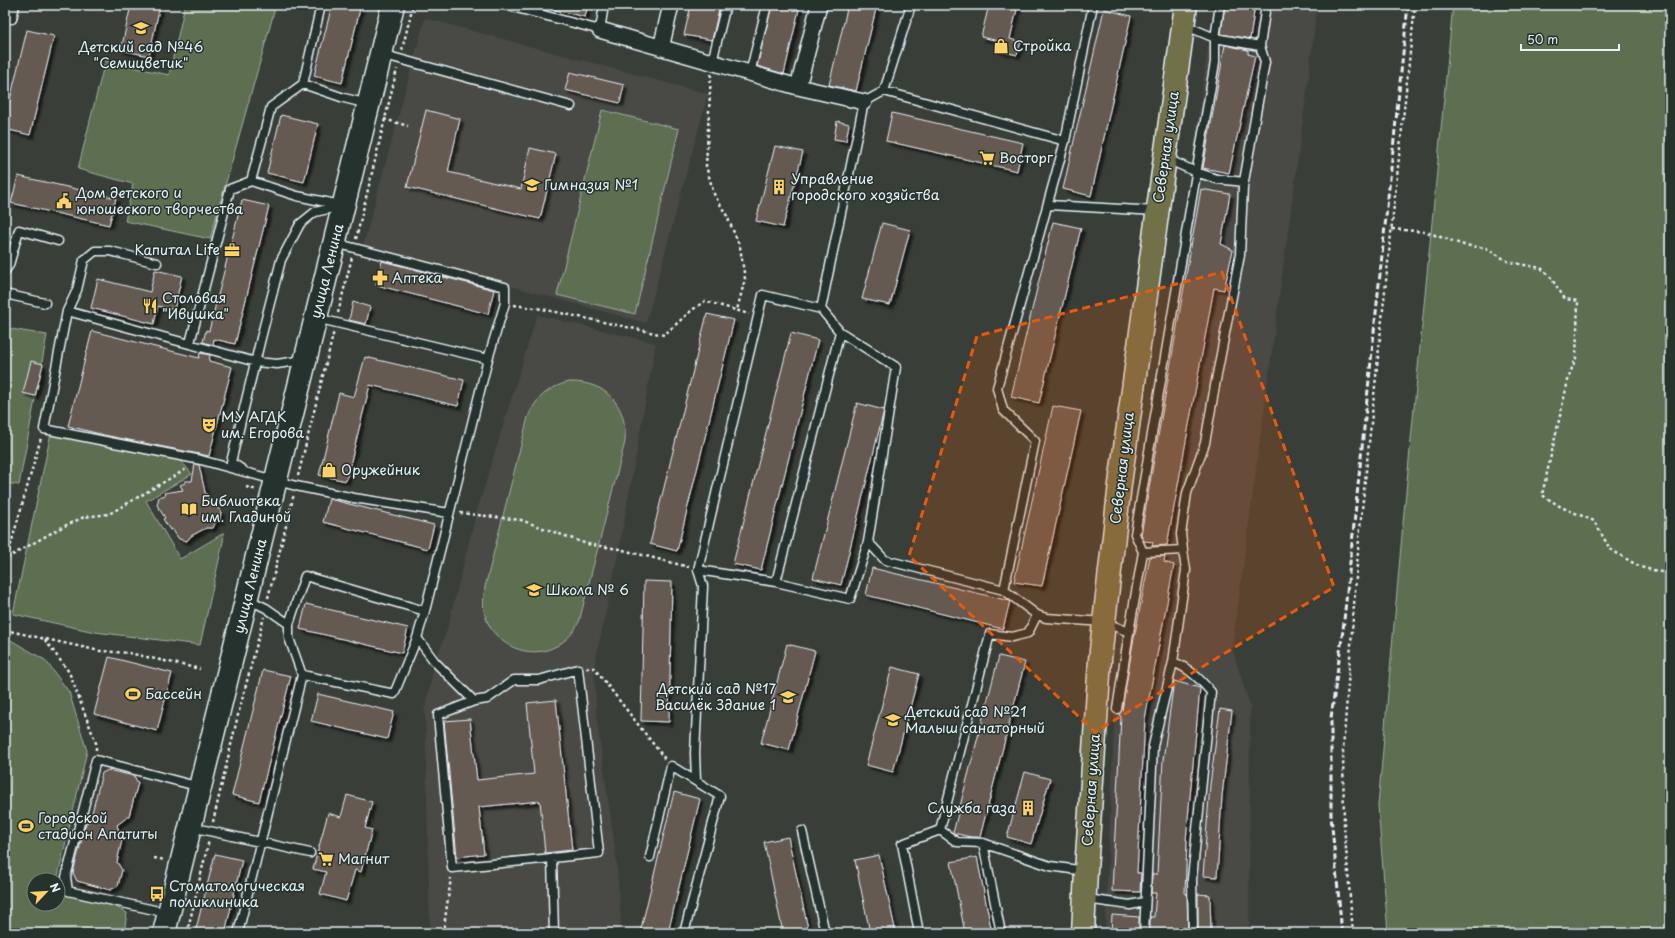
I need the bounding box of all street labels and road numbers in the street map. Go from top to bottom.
street label: Северная улица [1147,90,1184,204]
street label: улица Ленина [305,221,348,321]
street label: Северная улица [1104,411,1139,525]
street label: улица Ленина [228,536,271,636]
street label: Северная улица [1076,733,1105,847]

